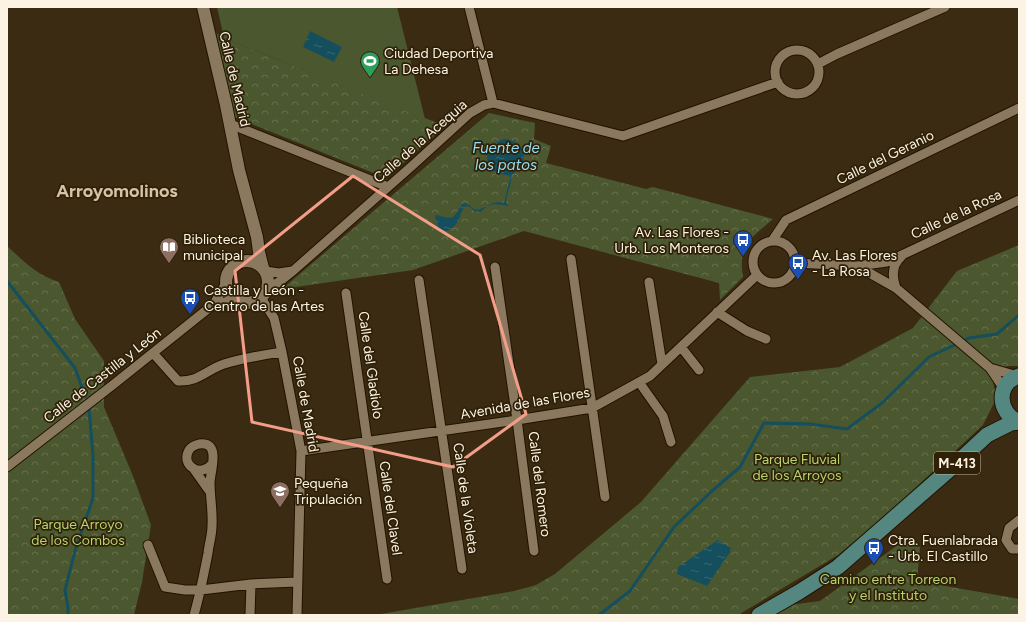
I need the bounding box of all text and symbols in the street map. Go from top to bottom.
street label: Calle de Madrid [215,30,254,128]
place label: Ciudad Deportiva La Dehesa [384,45,493,78]
sports icon: Ciudad Deportiva La Dehesa [359,50,381,78]
street label: Calle de la Acequia [370,96,471,187]
street label: Calle del Geranio [834,127,937,188]
water label: Fuente de los patos [472,139,540,174]
district label: Arroyomolinos [56,180,178,202]
street label: Calle de la Rosa [908,186,1004,243]
place label: Av. Las Flores - Urb. Los Monteros [614,224,729,257]
bus stop icon: Av. Las Flores - Urb. Los Monteros [732,229,754,257]
place label: Biblioteca municipal [183,231,245,264]
library icon: Biblioteca municipal [158,236,180,264]
place label: Av. Las Flores - La Rosa [812,247,897,280]
bus stop icon: Av. Las Flores - La Rosa [787,252,809,280]
place label: Castilla y León - Centro de las Artes [204,282,324,315]
bus stop icon: Castilla y León - Centro de las Artes [179,287,201,315]
street label: Calle del Gladiolo [355,310,386,420]
street label: Calle de Castilla y León [40,324,165,427]
street label: Calle de Madrid [289,355,322,453]
street label: Avenida de las Flores [459,384,591,423]
street label: Calle del Romero [525,430,554,538]
street label: Calle de la Violeta [449,442,482,555]
park label: Parque Fluvial de los Arroyos [752,451,842,484]
road number: M-413 [934,452,980,474]
street label: Calle del Clavel [375,460,406,556]
place label: Pequeña Tripulación [294,475,362,508]
school or university icon: Pequeña Tripulación [269,480,291,508]
park label: Parque Arroyo de los Combos [31,516,125,549]
place label: Ctra. Fuenlabrada - Urb. El Castillo [888,532,998,565]
bus stop icon: Ctra. Fuenlabrada - Urb. El Castillo [863,537,885,565]
park label: Camino entre Torreon y el Instituto [820,571,956,604]

